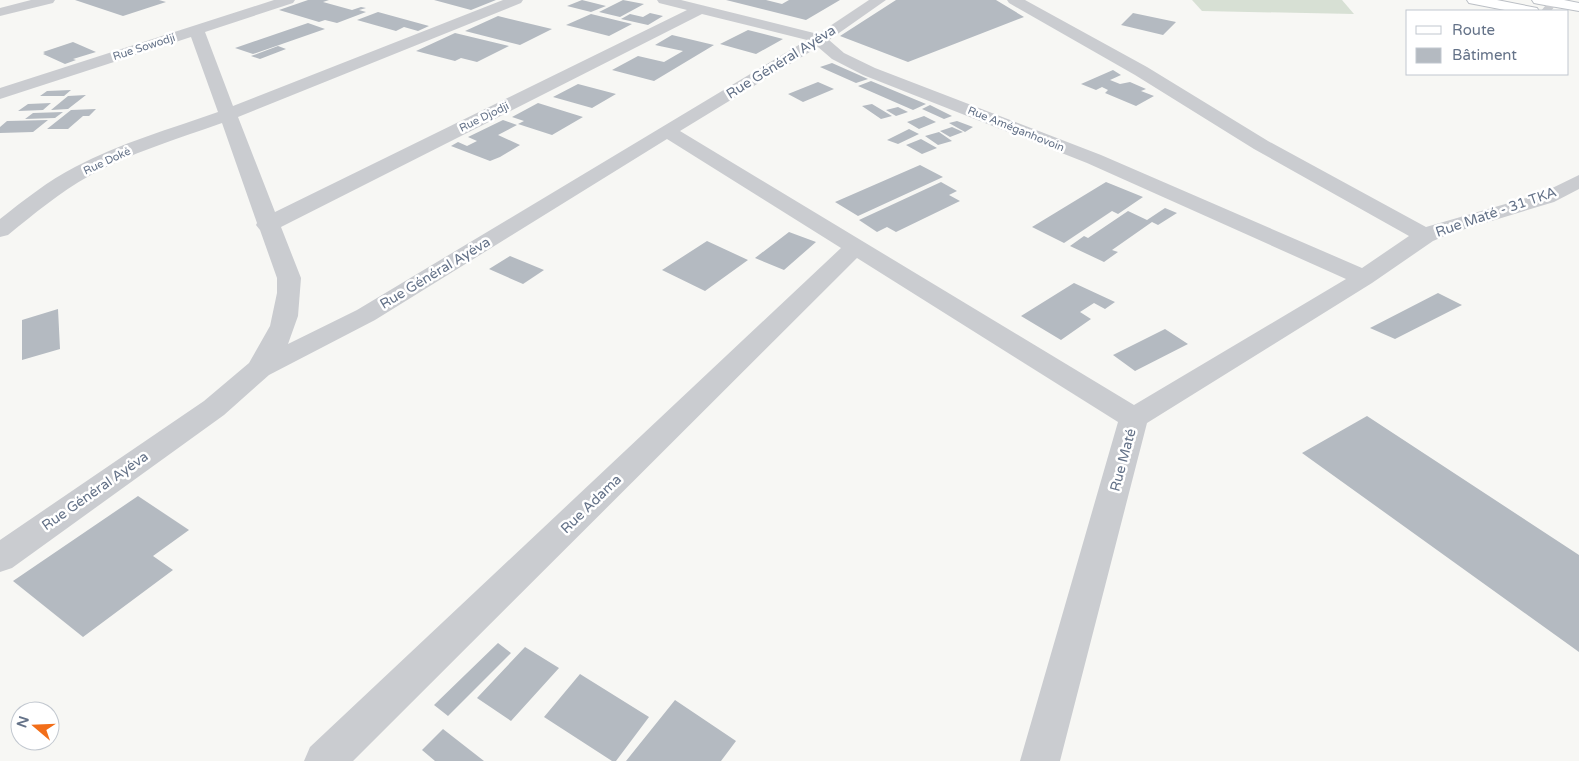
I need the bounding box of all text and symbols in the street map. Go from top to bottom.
legend [1406,10,1569,75]
street label: Rue Général Ayéva [723,21,839,103]
text: Route [1452,21,1495,39]
street label: Rue Sowodji [111,31,177,63]
text: Bâtiment [1452,46,1517,64]
street label: Rue Djodji [457,99,511,135]
street label: Rue Améganhovoin [966,104,1066,154]
street label: Rue Doké [81,144,133,178]
street label: Rue Maté - 31 TKA [1433,183,1559,241]
street label: Rue Général Ayéva [377,233,493,313]
street label: Rue Maté [1106,427,1140,493]
street label: Rue Général Ayéva [39,448,151,534]
street label: Rue Adama [557,471,625,537]
north arrow [10,701,60,751]
text: N [13,714,33,730]

